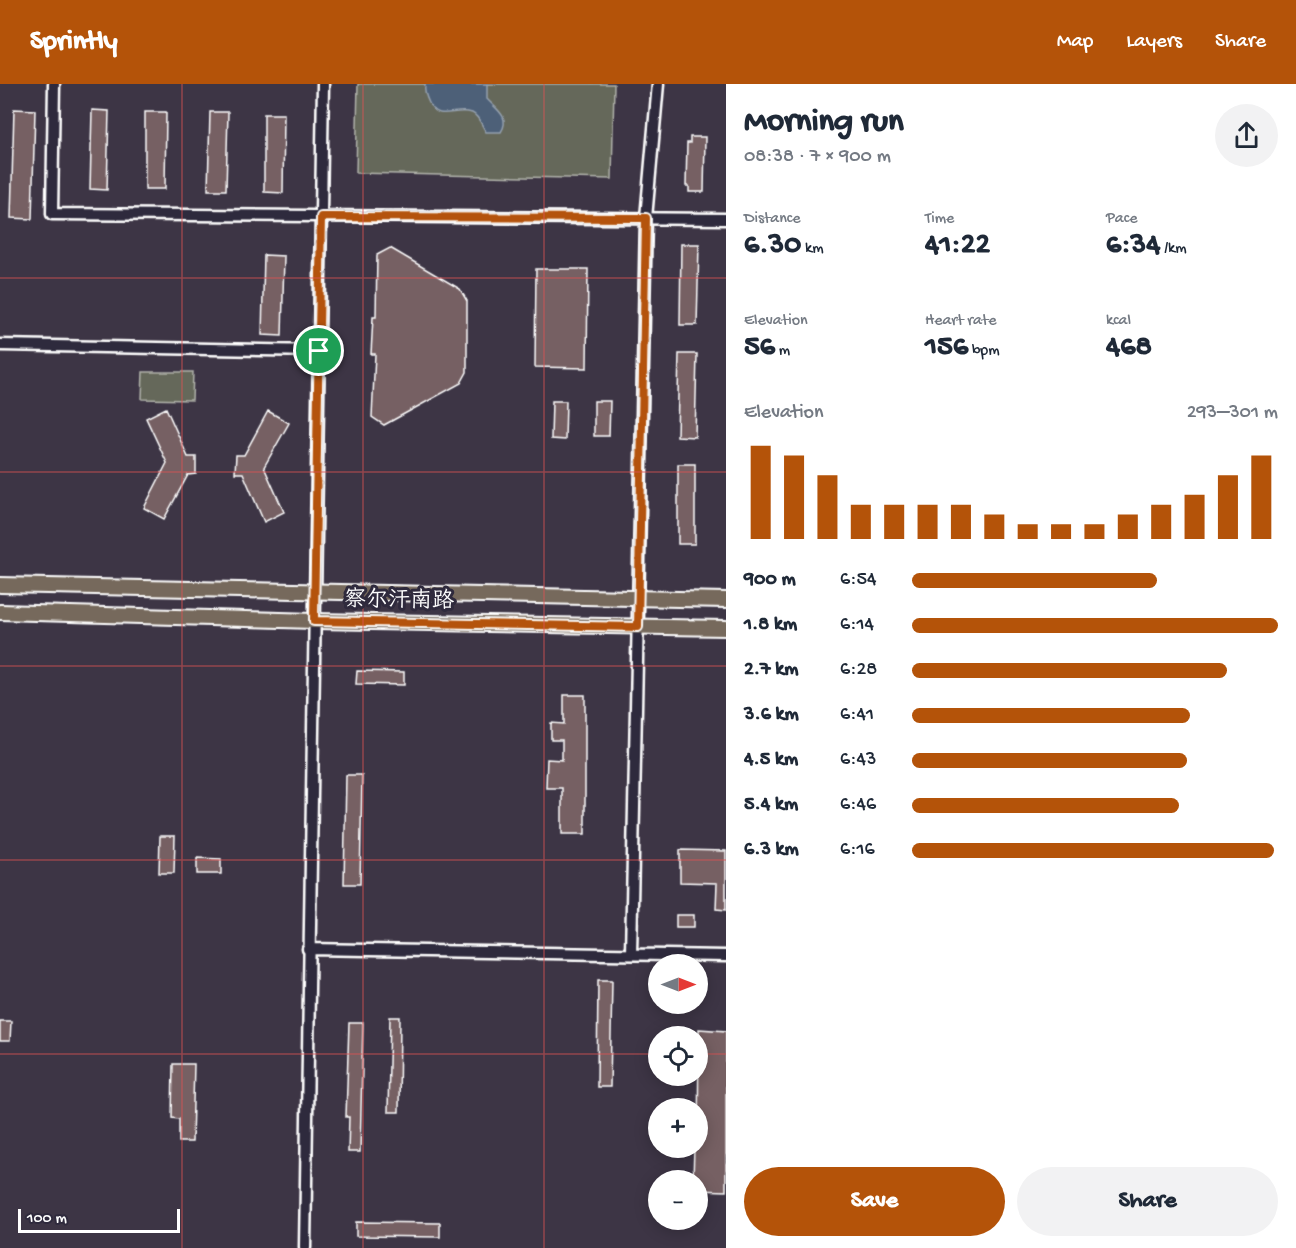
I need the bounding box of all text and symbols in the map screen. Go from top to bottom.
text: Sprintly [30,26,117,59]
text: Map [1057,30,1093,55]
text: Layers [1126,30,1182,55]
text: Share [1215,30,1266,55]
text: Morning run [744,104,904,142]
button: share [1215,104,1278,167]
text: 08:38 · 7 × 900 m [744,146,891,169]
text: Distance [744,210,801,229]
text: Time [925,210,954,229]
text: Pace [1106,210,1137,229]
text: 6.30 [744,229,801,264]
text: 41:22 [925,229,990,264]
text: 6:34 [1106,229,1160,264]
text: km [801,240,824,259]
text: /km [1160,240,1187,259]
text: Elevation [744,312,808,331]
text: Heart rate [925,312,997,331]
text: kcal [1106,312,1131,331]
pin [293,325,344,376]
text: 56 [744,331,775,366]
text: 156 [925,331,968,366]
text: 468 [1106,331,1152,366]
icon: arrive [302,334,335,367]
text: m [775,342,790,361]
text: bpm [968,342,1000,361]
text: Elevation [744,402,824,425]
text: 293–301 m [1187,402,1278,425]
text: 900 m [744,569,796,592]
text: 6:54 [840,569,876,592]
street label: 察尔汗南路 [344,586,454,616]
text: 1.8 km [744,614,797,637]
text: 6:14 [840,614,874,637]
text: 2.7 km [744,659,798,682]
text: 6:28 [840,659,877,682]
text: 3.6 km [744,704,799,727]
text: 6:41 [840,704,874,727]
text: 4.5 km [744,749,798,772]
text: 6:43 [840,749,876,772]
text: 5.4 km [744,794,798,817]
text: 6:46 [840,794,876,817]
text: 6.3 km [744,839,799,862]
text: 6:16 [840,839,875,862]
north arrow [648,954,708,1014]
map controls [648,954,708,1230]
button: locate [648,1026,708,1086]
button: + [648,1098,708,1158]
button: Save [744,1167,1005,1236]
button: Share [1017,1167,1278,1236]
button: − [648,1170,708,1230]
scale bar [18,1206,180,1234]
text: 100 m [27,1210,67,1229]

